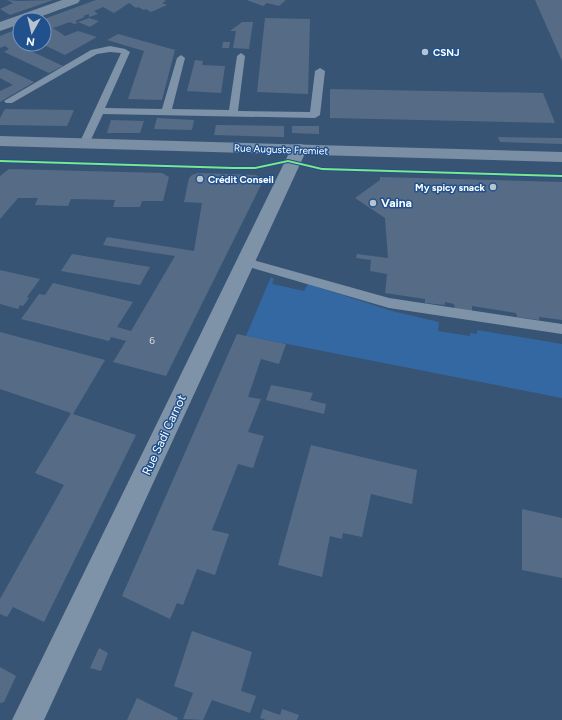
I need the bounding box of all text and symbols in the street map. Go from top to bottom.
north arrow [12,12,52,52]
text: N [26,34,36,48]
place label: CSNJ [433,46,460,59]
marker: CSNJ [420,47,430,57]
street label: Rue Auguste Fremiet [234,141,328,158]
place label: Crédit Conseil [208,173,274,186]
marker: Crédit Conseil [195,174,205,184]
place label: My spicy snack [415,181,486,194]
marker: My spicy snack [488,182,498,192]
place label: Vaina [381,196,412,210]
marker: Vaina [368,198,378,208]
house number: 6 [149,334,155,347]
street label: Rue Sadi Carnot [139,392,189,477]

